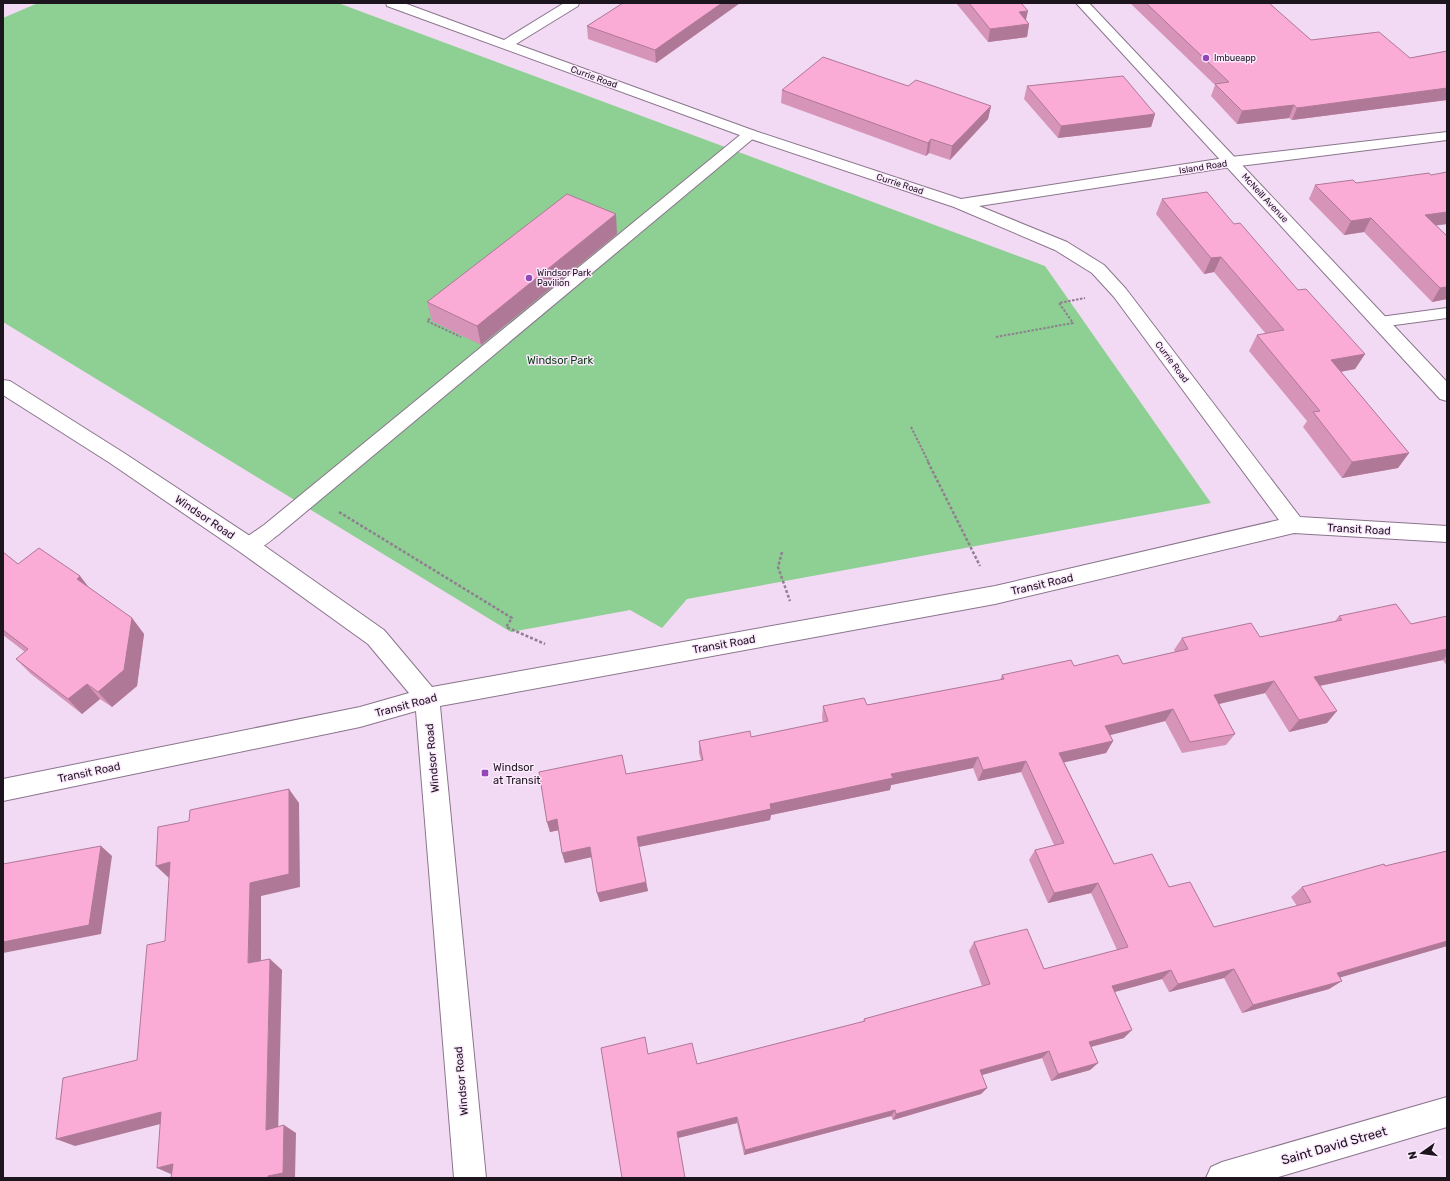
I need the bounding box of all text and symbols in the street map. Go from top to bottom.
marker: Imbueapp [1201,53,1211,63]
place label: Imbueapp [1214,53,1256,63]
street label: Currie Road [569,64,619,90]
street label: Island Road [1178,158,1228,176]
street label: McNeill Avenue [1240,171,1290,225]
street label: Currie Road [875,172,925,196]
place label: Windsor Park Pavilion [537,268,591,288]
marker: Windsor Park Pavilion [524,273,534,283]
street label: Currie Road [1153,339,1191,385]
park label: Windsor Park [527,354,593,367]
street label: Windsor Road [172,493,237,542]
street label: Transit Road [1327,521,1391,538]
street label: Transit Road [1010,571,1075,598]
street label: Transit Road [692,633,757,656]
street label: Transit Road [374,691,439,720]
street label: Windsor Road [423,723,442,793]
street label: Transit Road [57,760,122,785]
place label: Windsor at Transit [493,761,541,787]
marker: Windsor at Transit [480,768,490,778]
street label: Windsor Road [452,1046,471,1116]
street label: Saint David Street [1280,1123,1389,1168]
north arrow [1402,1133,1442,1173]
text: N [1405,1150,1420,1161]

